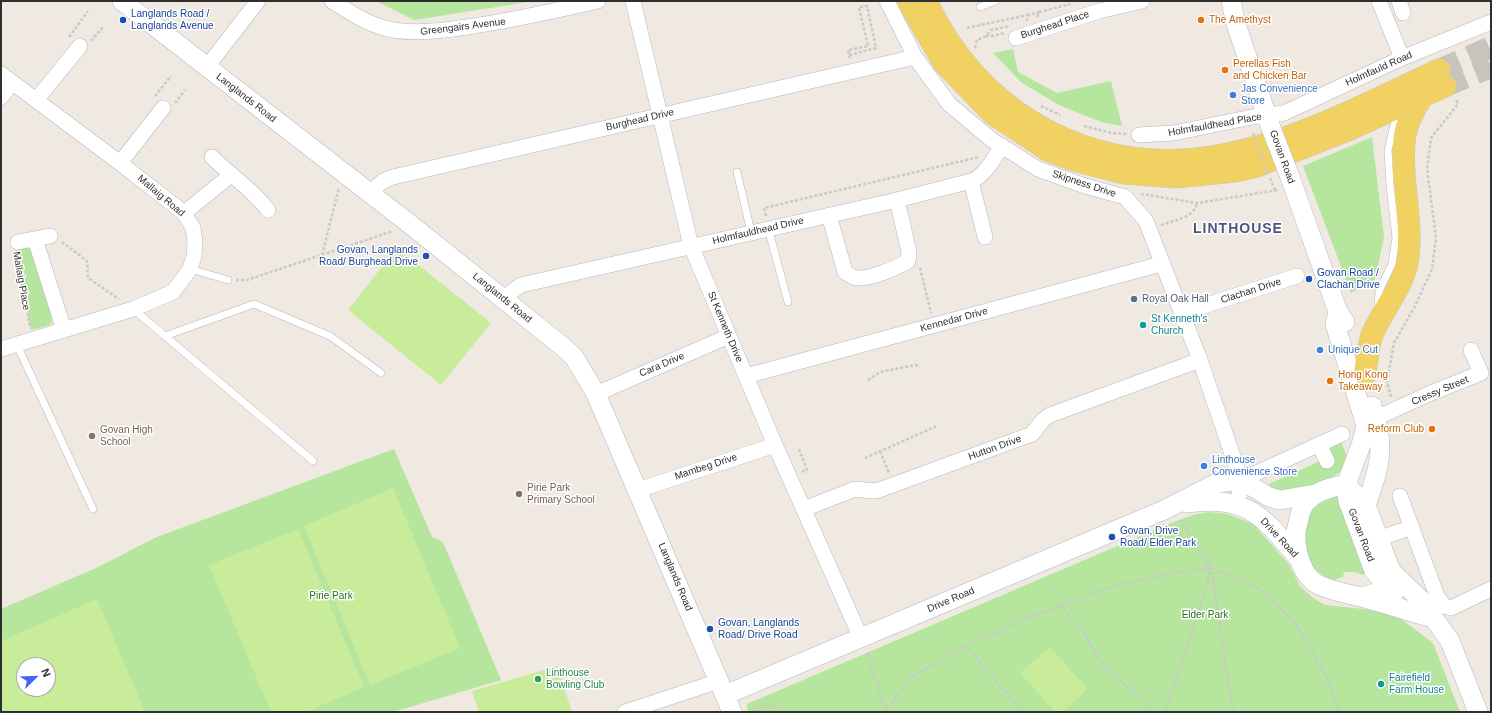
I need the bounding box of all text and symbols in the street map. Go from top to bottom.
place label: Langlands Road / Langlands Avenue [131,8,214,32]
street label: Burghead Place [1019,8,1091,42]
place label: The Amethyst [1209,14,1271,26]
marker: Langlands Road / Langlands Avenue [118,15,128,25]
marker: The Amethyst [1196,15,1206,25]
street label: Greengairs Avenue [420,16,506,38]
street label: Holmfauld Road [1344,49,1414,89]
place label: Perellas Fish and Chicken Bar [1233,58,1307,82]
marker: Perellas Fish and Chicken Bar [1220,65,1230,75]
street label: Langlands Road [214,71,278,125]
place label: Jas Convenience Store [1241,83,1318,106]
marker: Jas Convenience Store [1228,90,1238,100]
street label: Burghead Drive [605,106,675,134]
street label: Holmfauldhead Place [1167,111,1263,139]
street label: Govan Road [1267,129,1297,185]
street label: Skipness Drive [1050,168,1118,200]
street label: Mallaig Road [135,173,187,219]
street label: Holmfauldhead Drive [711,215,805,247]
district label: LINTHOUSE [1193,221,1283,237]
place label: Govan, Langlands Road/ Burghead Drive [319,244,418,268]
street label: Mallaig Place [10,251,32,311]
marker: Govan, Langlands Road/ Burghead Drive [421,251,431,261]
place label: Govan Road / Clachan Drive [1317,267,1380,290]
street label: Langlands Road [470,270,534,326]
marker: Govan Road / Clachan Drive [1304,274,1314,284]
street label: Clachan Drive [1219,276,1283,306]
street label: St Kenneth Drive [705,290,745,364]
place label: Royal Oak Hall [1142,293,1209,305]
marker: Royal Oak Hall [1129,294,1139,304]
street label: Kennedar Drive [919,305,989,335]
place label: St Kenneth's Church [1151,313,1207,336]
marker: St Kenneth's Church [1138,320,1148,330]
place label: Unique Cut [1328,344,1378,356]
marker: Unique Cut [1315,345,1325,355]
street label: Cara Drive [638,350,686,380]
place label: Hong Kong Takeaway [1338,369,1388,392]
street label: Cressy Street [1410,374,1470,408]
marker: Hong Kong Takeaway [1325,376,1335,386]
place label: Reform Club [1368,423,1424,435]
place label: Govan High School [100,424,153,448]
marker: Reform Club [1427,424,1437,434]
marker: Govan High School [87,431,97,441]
street label: Hutton Drive [967,433,1023,463]
street label: Mambeg Drive [673,451,739,483]
place label: Linthouse Convenience Store [1212,454,1297,478]
marker: Linthouse Convenience Store [1199,461,1209,471]
place label: Pirie Park Primary School [527,482,595,506]
marker: Pirie Park Primary School [514,489,524,499]
street label: Govan Road [1345,507,1377,563]
street label: Drive Road [1258,516,1300,560]
place label: Govan, Drive Road/ Elder Park [1120,525,1196,548]
marker: Govan, Drive Road/ Elder Park [1107,532,1117,542]
street label: Langlands Road [655,541,695,613]
street label: Drive Road [926,585,976,615]
park label: Pirie Park [309,590,353,602]
park label: Elder Park [1182,609,1228,621]
place label: Govan, Langlands Road/ Drive Road [718,617,799,640]
marker: Govan, Langlands Road/ Drive Road [705,624,715,634]
north arrow [16,657,56,697]
text: N [39,667,53,679]
place label: Linthouse Bowling Club [546,667,604,690]
place label: Fairefield Farm House [1389,672,1444,696]
marker: Linthouse Bowling Club [533,674,543,684]
marker: Fairefield Farm House [1376,679,1386,689]

